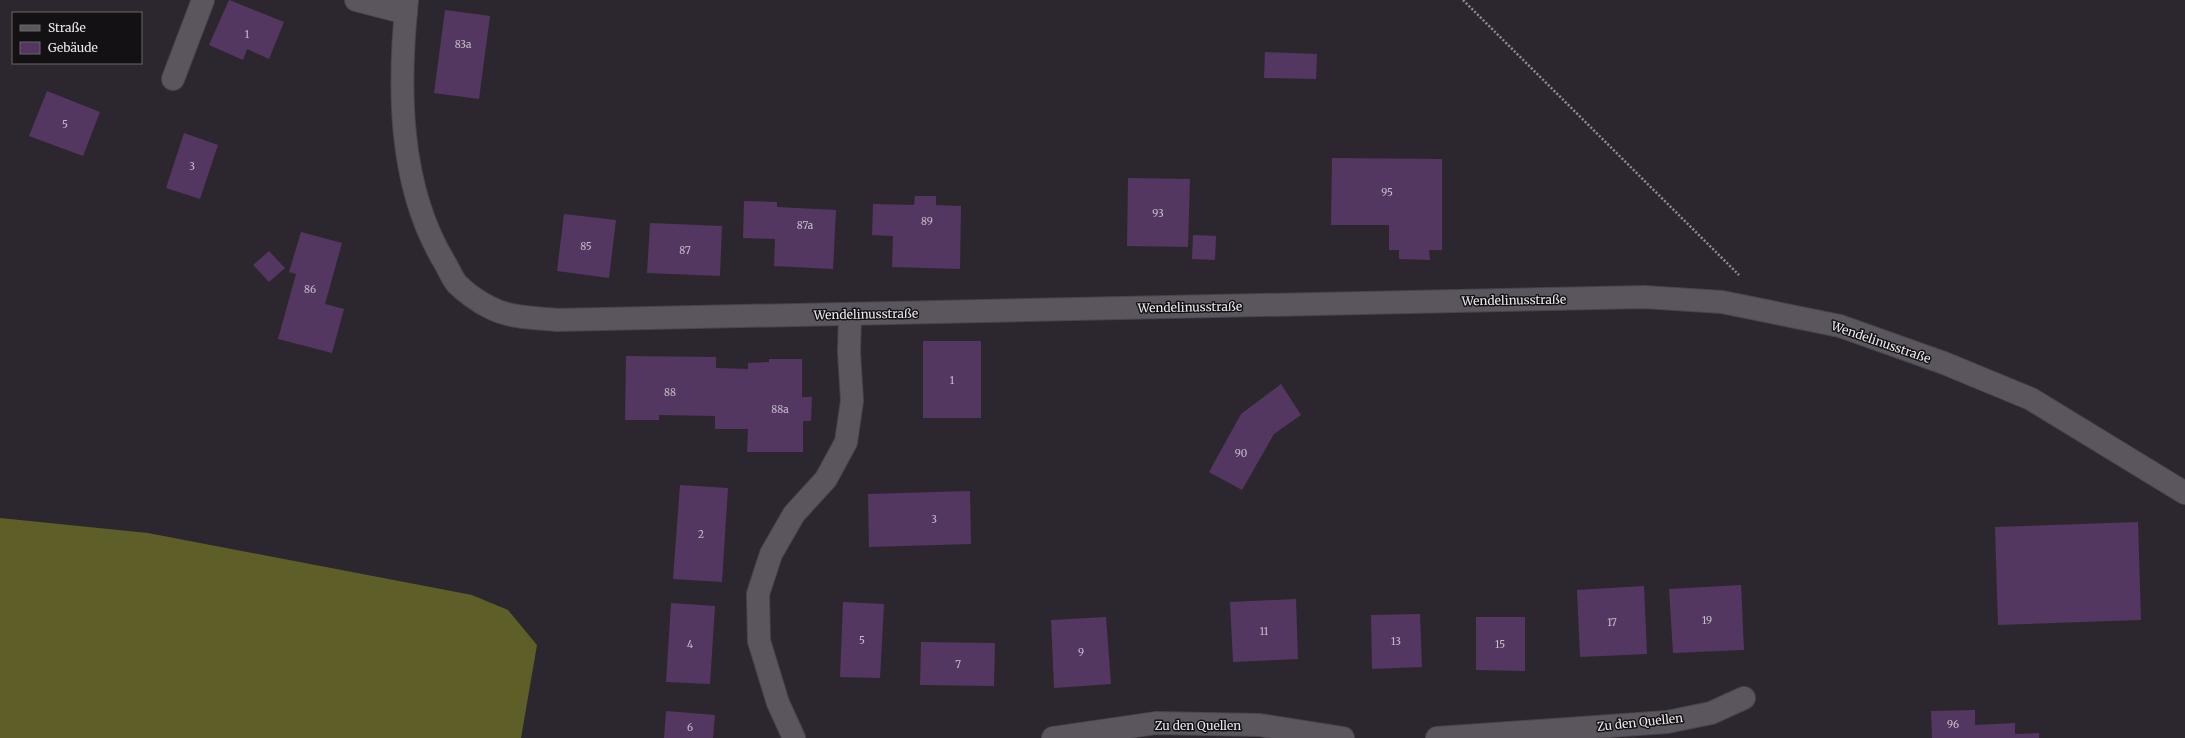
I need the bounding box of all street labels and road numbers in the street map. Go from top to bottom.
street label: Wendelinusstraße [1461,292,1566,308]
street label: Wendelinusstraße [1137,299,1242,315]
street label: Wendelinusstraße [813,306,918,322]
street label: Wendelinusstraße [1828,318,1933,366]
street label: Zu den Quellen [1596,710,1684,734]
street label: Zu den Quellen [1155,718,1241,733]

